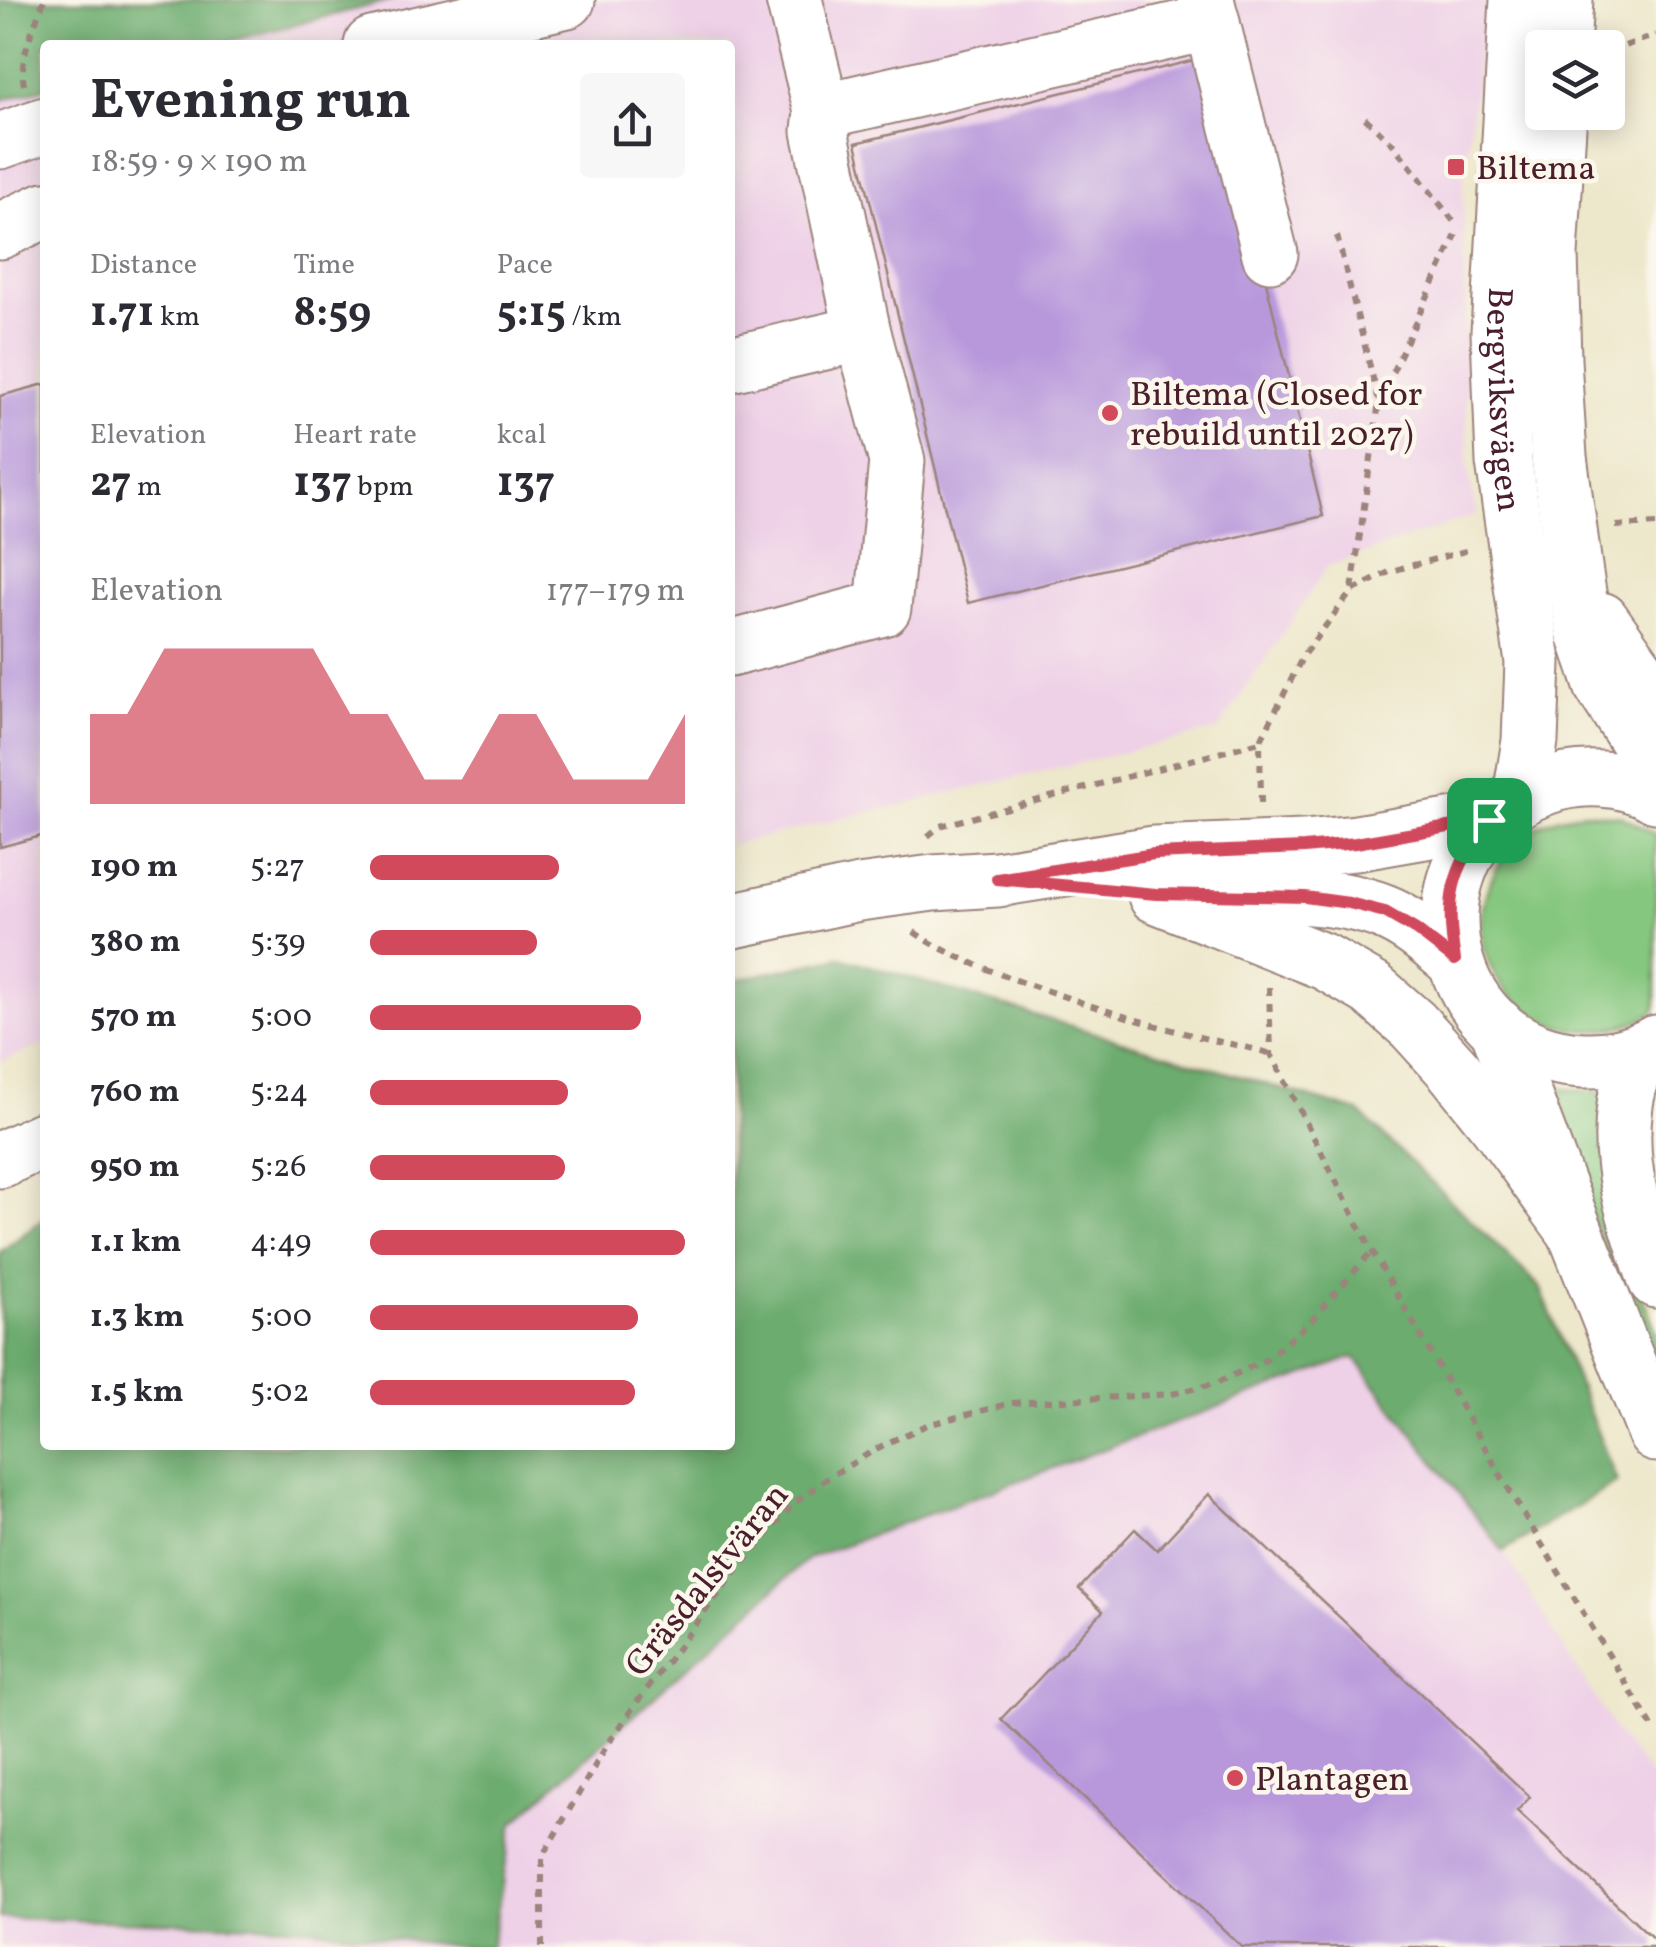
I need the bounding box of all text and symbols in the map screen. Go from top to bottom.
map controls [1525,30,1625,130]
button: layers [1525,30,1625,130]
text: Evening run [90,65,411,141]
button: share [580,73,685,178]
text: 18:59 · 9 × 190 m [90,141,307,185]
place label: Biltema [1476,146,1596,194]
marker: Biltema [1445,156,1467,178]
text: Distance [90,246,197,285]
text: Time [293,246,355,285]
text: Pace [497,246,553,285]
text: 1.71 [90,285,155,344]
text: 8:59 [293,285,371,344]
text: 5:15 [497,285,566,344]
street label: Bergviksvägen [1472,286,1532,515]
text: km [155,298,200,337]
text: /km [566,298,622,337]
place label: Biltema (Closed for rebuild until 2027) [1130,372,1422,460]
marker: Biltema (Closed for rebuild until 2027) [1099,402,1121,424]
text: Elevation [90,416,206,455]
text: Heart rate [293,416,417,455]
text: kcal [497,416,546,455]
text: 27 [90,455,131,514]
text: 137 [293,455,352,514]
text: 137 [497,455,555,514]
text: m [131,468,162,507]
text: bpm [352,468,413,507]
text: Elevation [90,570,223,614]
text: 177–179 m [546,570,685,614]
pin [1447,778,1532,863]
icon: arrive [1462,793,1517,848]
text: 190 m [90,846,178,890]
text: 5:27 [250,846,305,890]
text: 380 m [90,921,181,965]
text: 5:39 [250,921,305,965]
text: 570 m [90,996,177,1040]
text: 5:00 [250,996,312,1040]
text: 760 m [90,1071,180,1115]
text: 5:24 [250,1071,308,1115]
text: 950 m [90,1146,180,1190]
text: 5:26 [250,1146,306,1190]
text: 1.1 km [90,1221,182,1265]
text: 4:49 [250,1221,311,1265]
text: 1.3 km [90,1296,184,1340]
text: 5:00 [250,1296,312,1340]
text: 1.5 km [90,1371,184,1415]
text: 5:02 [250,1371,309,1415]
street label: Gräsdalstväran [615,1474,801,1688]
place label: Plantagen [1255,1757,1409,1805]
marker: Plantagen [1224,1767,1246,1789]

